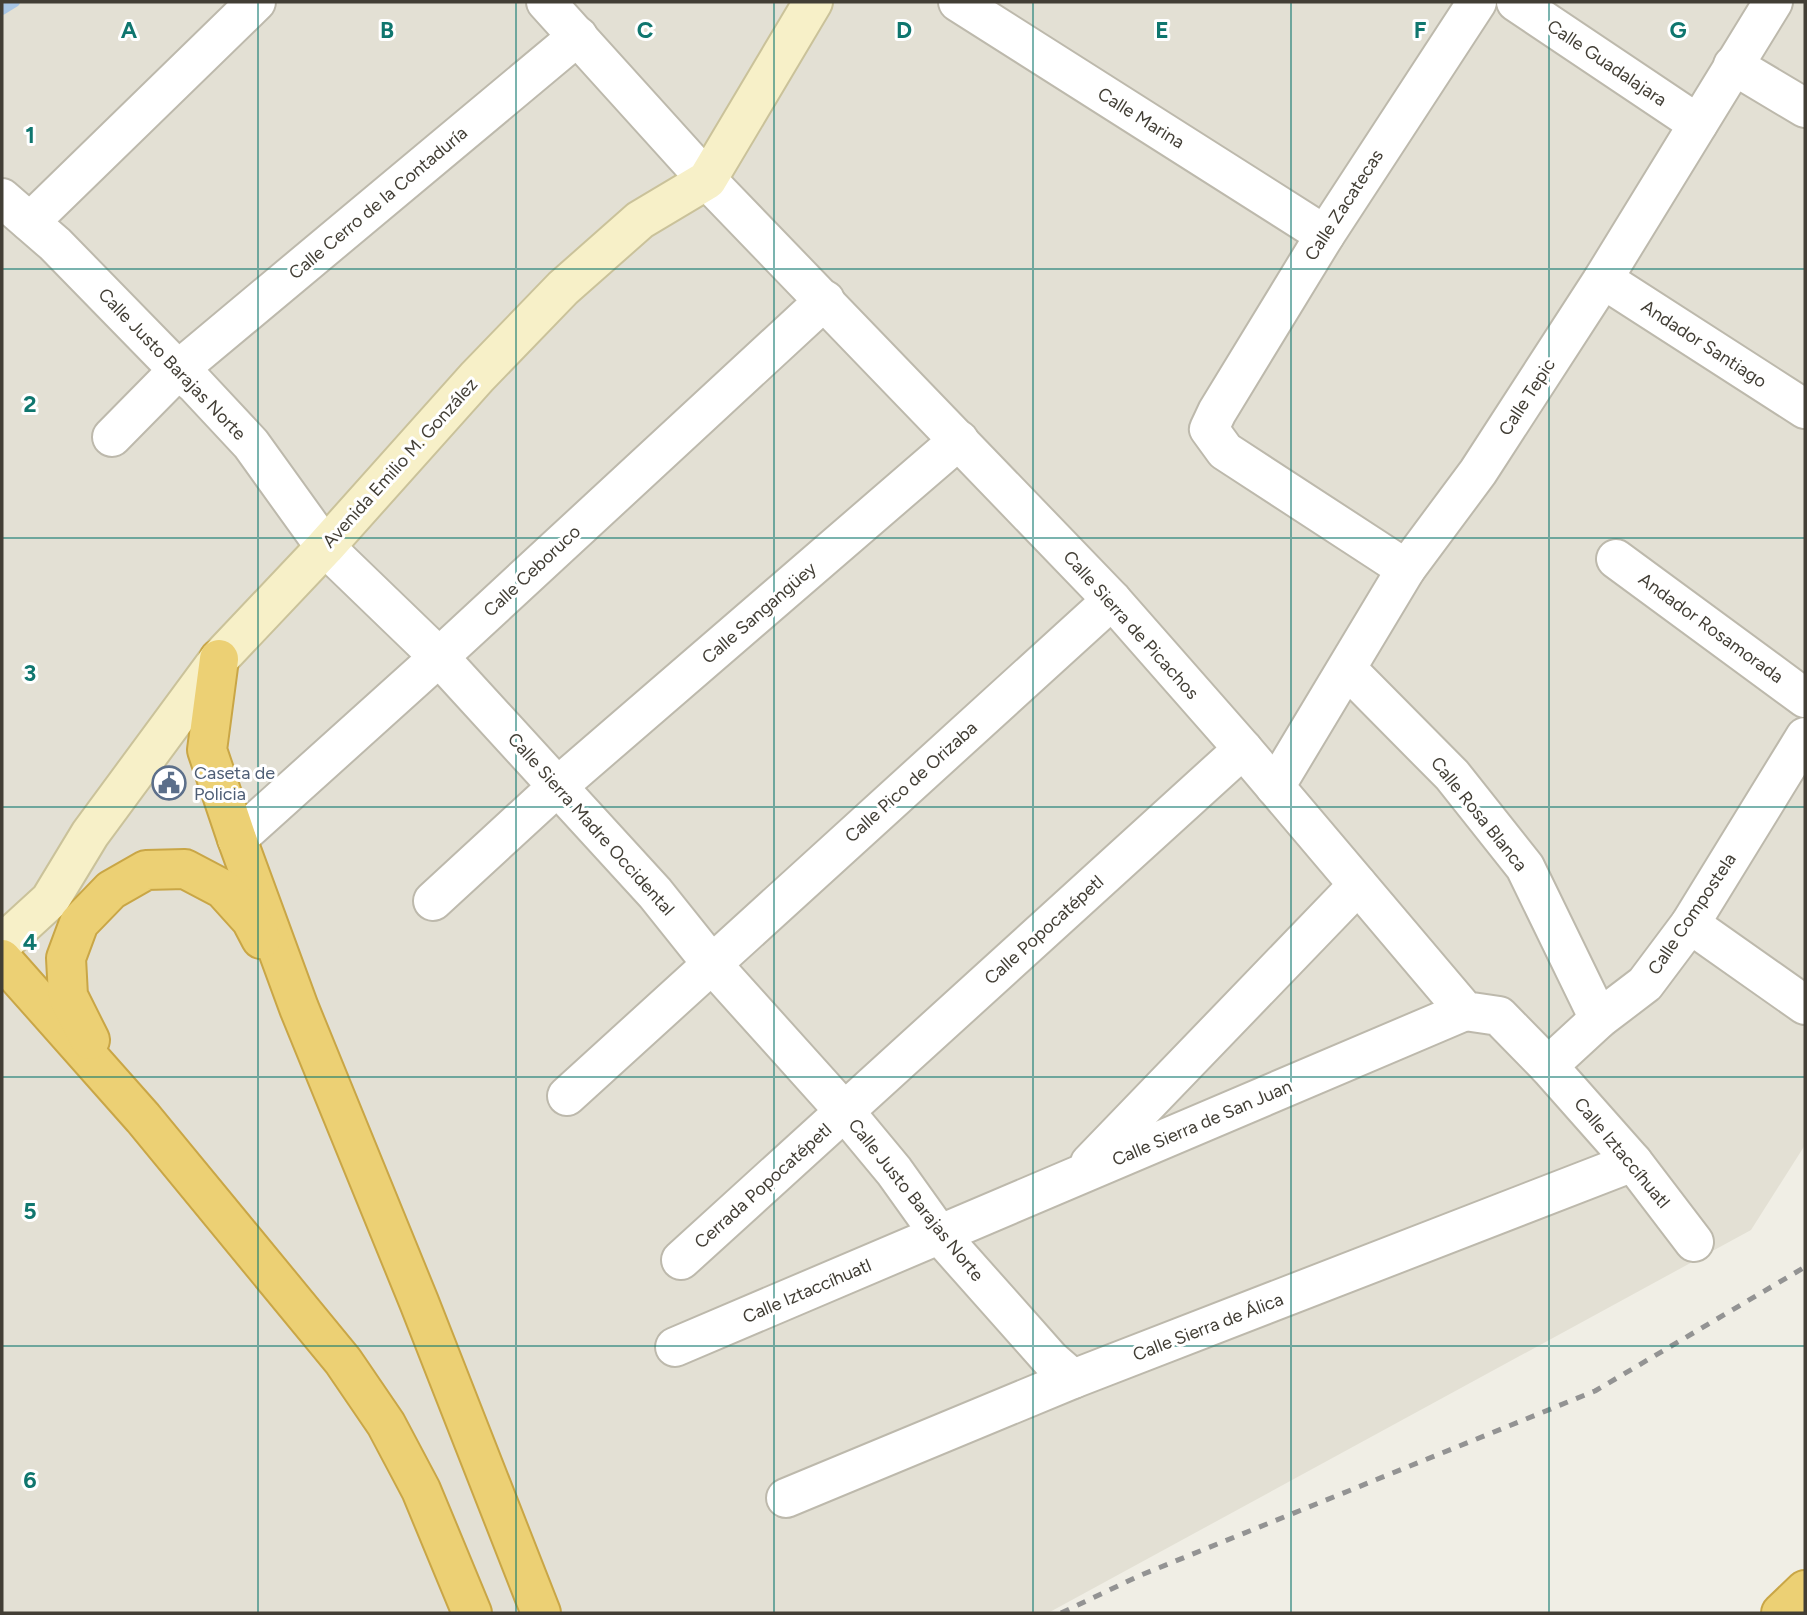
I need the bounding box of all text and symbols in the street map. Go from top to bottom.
street label: Calle Guadalajara [1543,15,1671,111]
text: A [121,16,138,44]
text: B [380,16,394,44]
text: C [637,16,654,44]
text: D [896,16,912,44]
text: E [1155,16,1169,44]
text: F [1414,16,1427,44]
text: G [1669,16,1687,44]
street label: Calle Marina [1094,83,1188,153]
text: 1 [25,121,35,149]
street label: Calle Cerro de la Contaduría [284,122,472,284]
street label: Calle Zacatecas [1300,145,1388,265]
street label: Calle Justo Barajas Norte [94,283,251,445]
street label: Andador Santiago [1637,295,1771,393]
street label: Calle Tepic [1494,354,1560,440]
street label: Avenida Emilio M. González [318,374,482,552]
text: 2 [23,390,37,418]
street label: Calle Ceboruco [479,521,585,621]
street label: Calle Sierra de Picachos [1059,546,1203,704]
street label: Calle Sangangüey [697,557,821,669]
street label: Andador Rosamorada [1634,568,1788,688]
text: 3 [24,659,36,687]
street label: Calle Pico de Orizaba [840,717,982,847]
street label: Calle Sierra Madre Occidental [503,728,679,920]
street label: Calle Rosa Blanca [1426,752,1532,876]
place label: Caseta de Policia [194,762,275,805]
public building icon: Caseta de Policia [150,764,188,802]
street label: Calle Compostela [1643,849,1741,979]
street label: Calle Popocatépetl [980,871,1108,989]
text: 4 [23,928,37,956]
street label: Calle Sierra de San Juan [1109,1075,1295,1171]
street label: Calle Iztaccíhuatl [1569,1093,1675,1213]
street label: Calle Justo Barajas Norte [844,1114,989,1286]
street label: Cerrada Popocatépetl [690,1119,836,1253]
text: 5 [23,1197,37,1225]
street label: Calle Iztaccíhuatl [739,1254,875,1328]
street label: Calle Sierra de Álica [1130,1288,1286,1366]
text: 6 [23,1466,37,1494]

